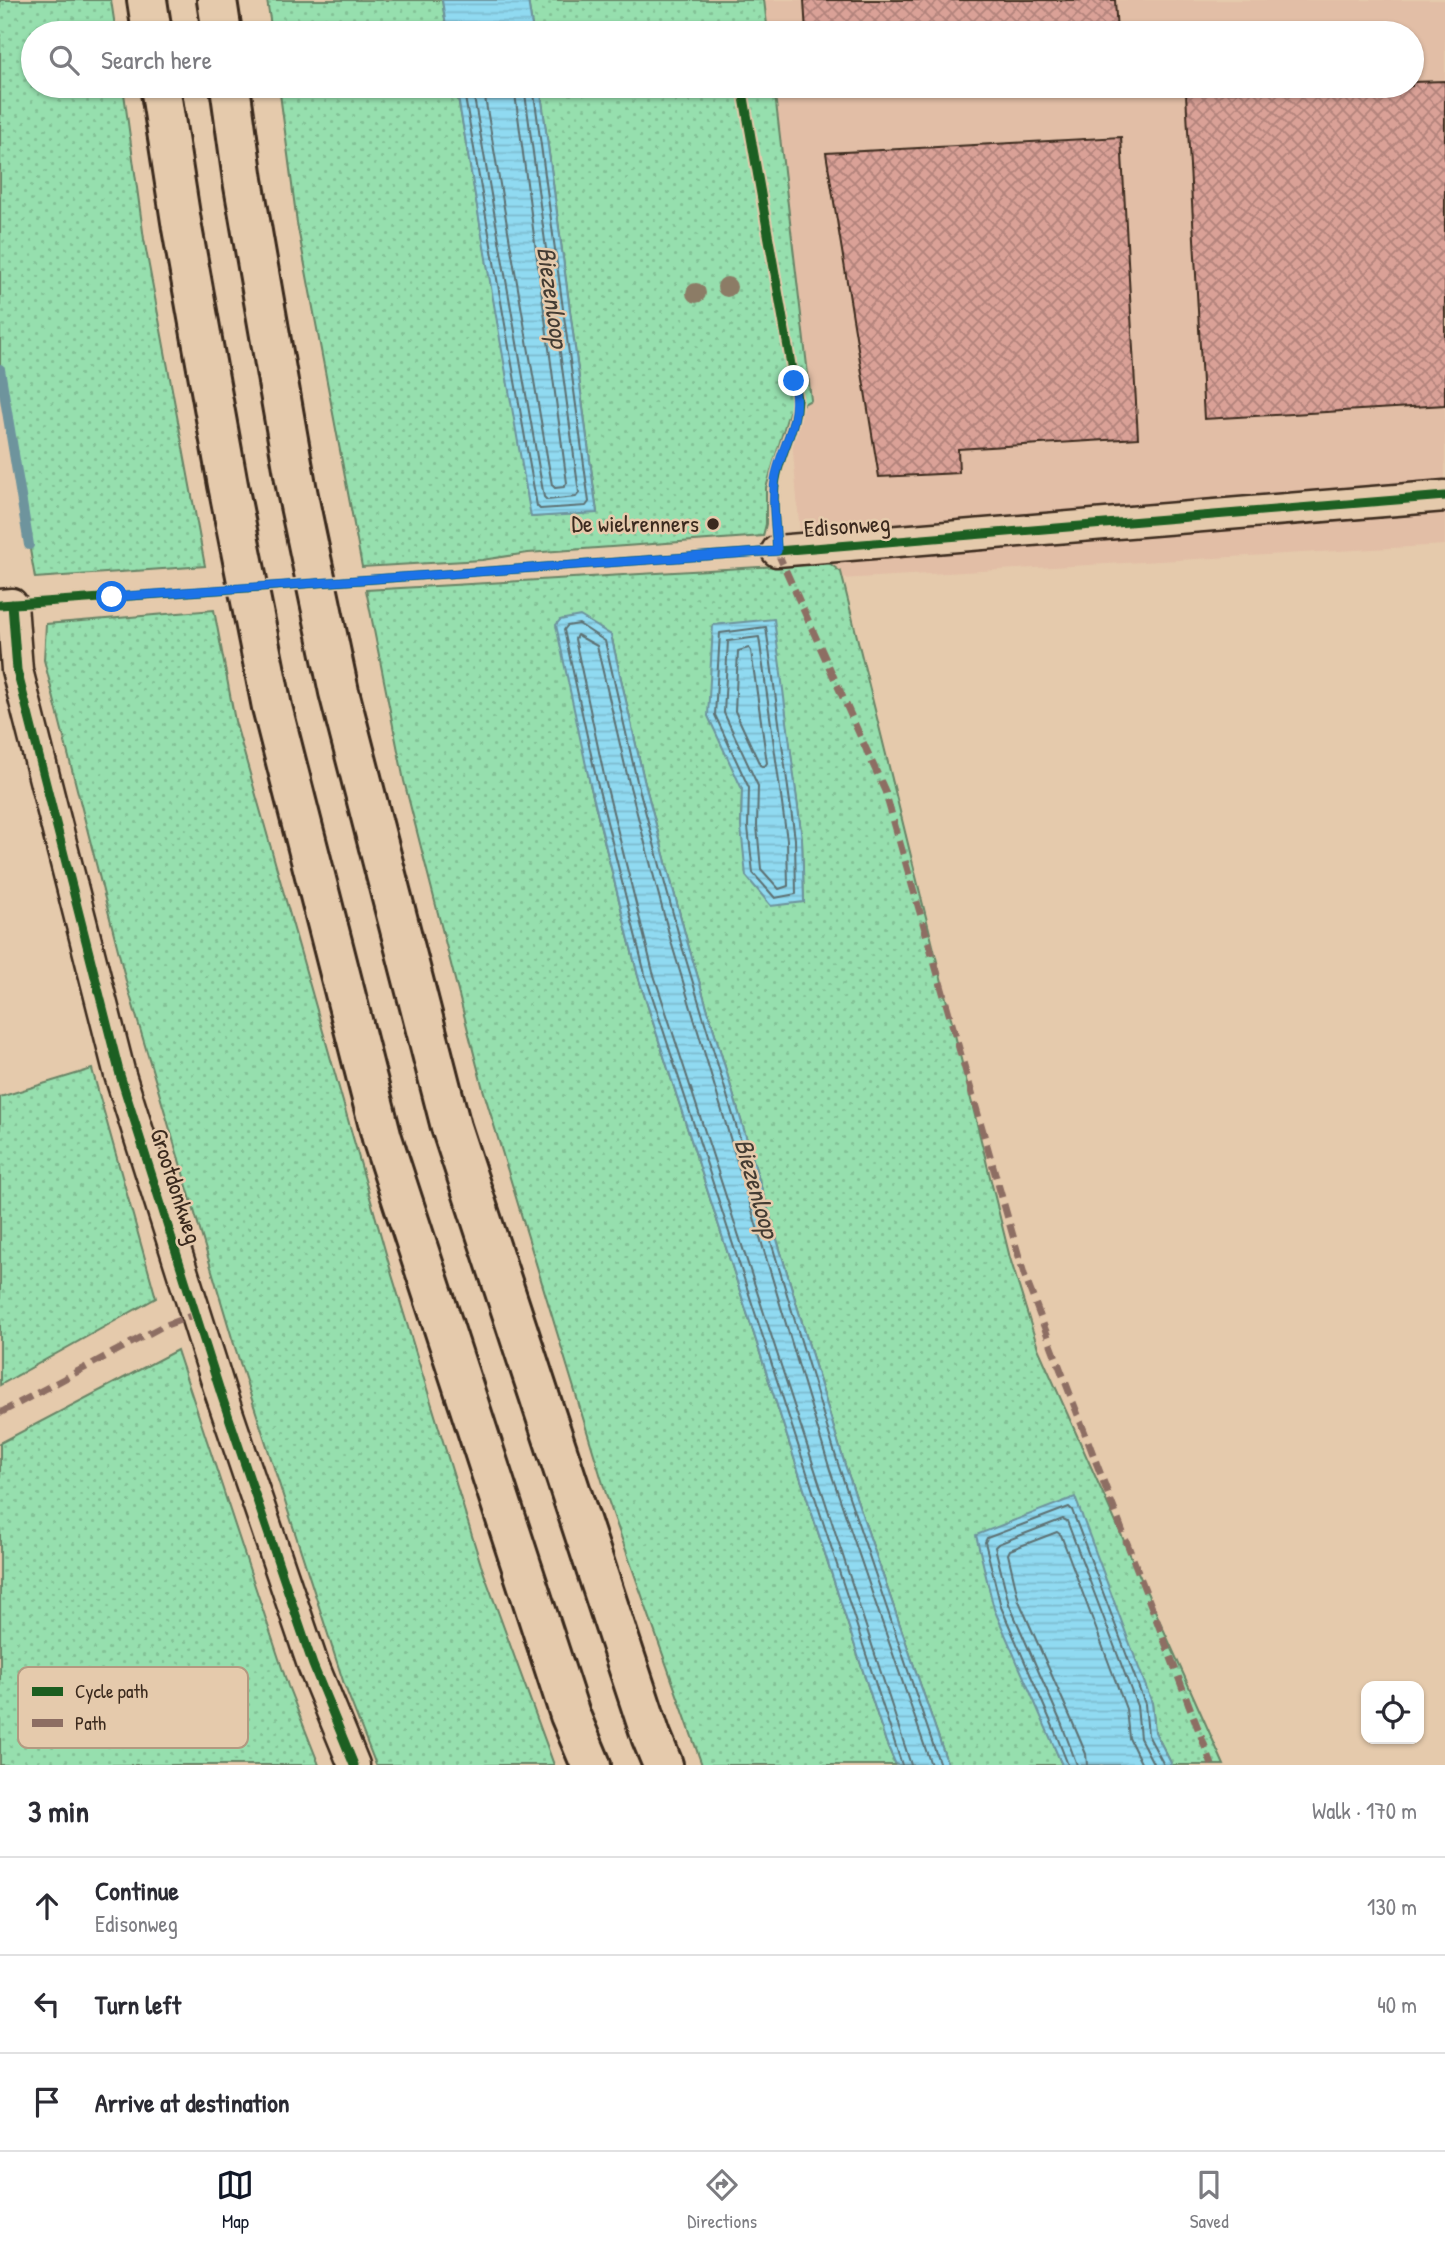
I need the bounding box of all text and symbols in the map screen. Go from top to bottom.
search box [21,21,1424,98]
icon: search [45,41,83,79]
text: Search here [101,42,212,77]
water label: Biezenloop [528,244,578,352]
route end [778,365,809,396]
street label: Edisonweg [803,506,891,544]
place label: De wielrenners [572,507,699,539]
marker: De wielrenners [705,516,721,532]
route start [96,581,127,612]
street label: Grootdonkweg [143,1124,211,1247]
water label: Biezenloop [726,1134,789,1244]
legend [18,1667,248,1748]
text: Cycle path [75,1678,148,1704]
map controls [1361,1681,1424,1744]
button: locate [1361,1681,1424,1744]
text: Path [75,1710,106,1736]
text: 3 min [28,1791,89,1831]
text: Walk · 170 m [1312,1795,1417,1826]
text: Continue [95,1873,179,1908]
icon: ahead [28,1887,66,1925]
text: 130 m [1367,1891,1417,1922]
text: Edisonweg [95,1908,178,1939]
icon: left [28,1985,66,2023]
text: Turn left [95,1987,181,2022]
text: 40 m [1377,1989,1417,2020]
icon: arrive [28,2083,66,2121]
text: Arrive at destination [95,2085,290,2120]
tab: Map [216,2166,254,2234]
tab: Directions [687,2166,757,2234]
tab: Saved [1190,2166,1229,2234]

